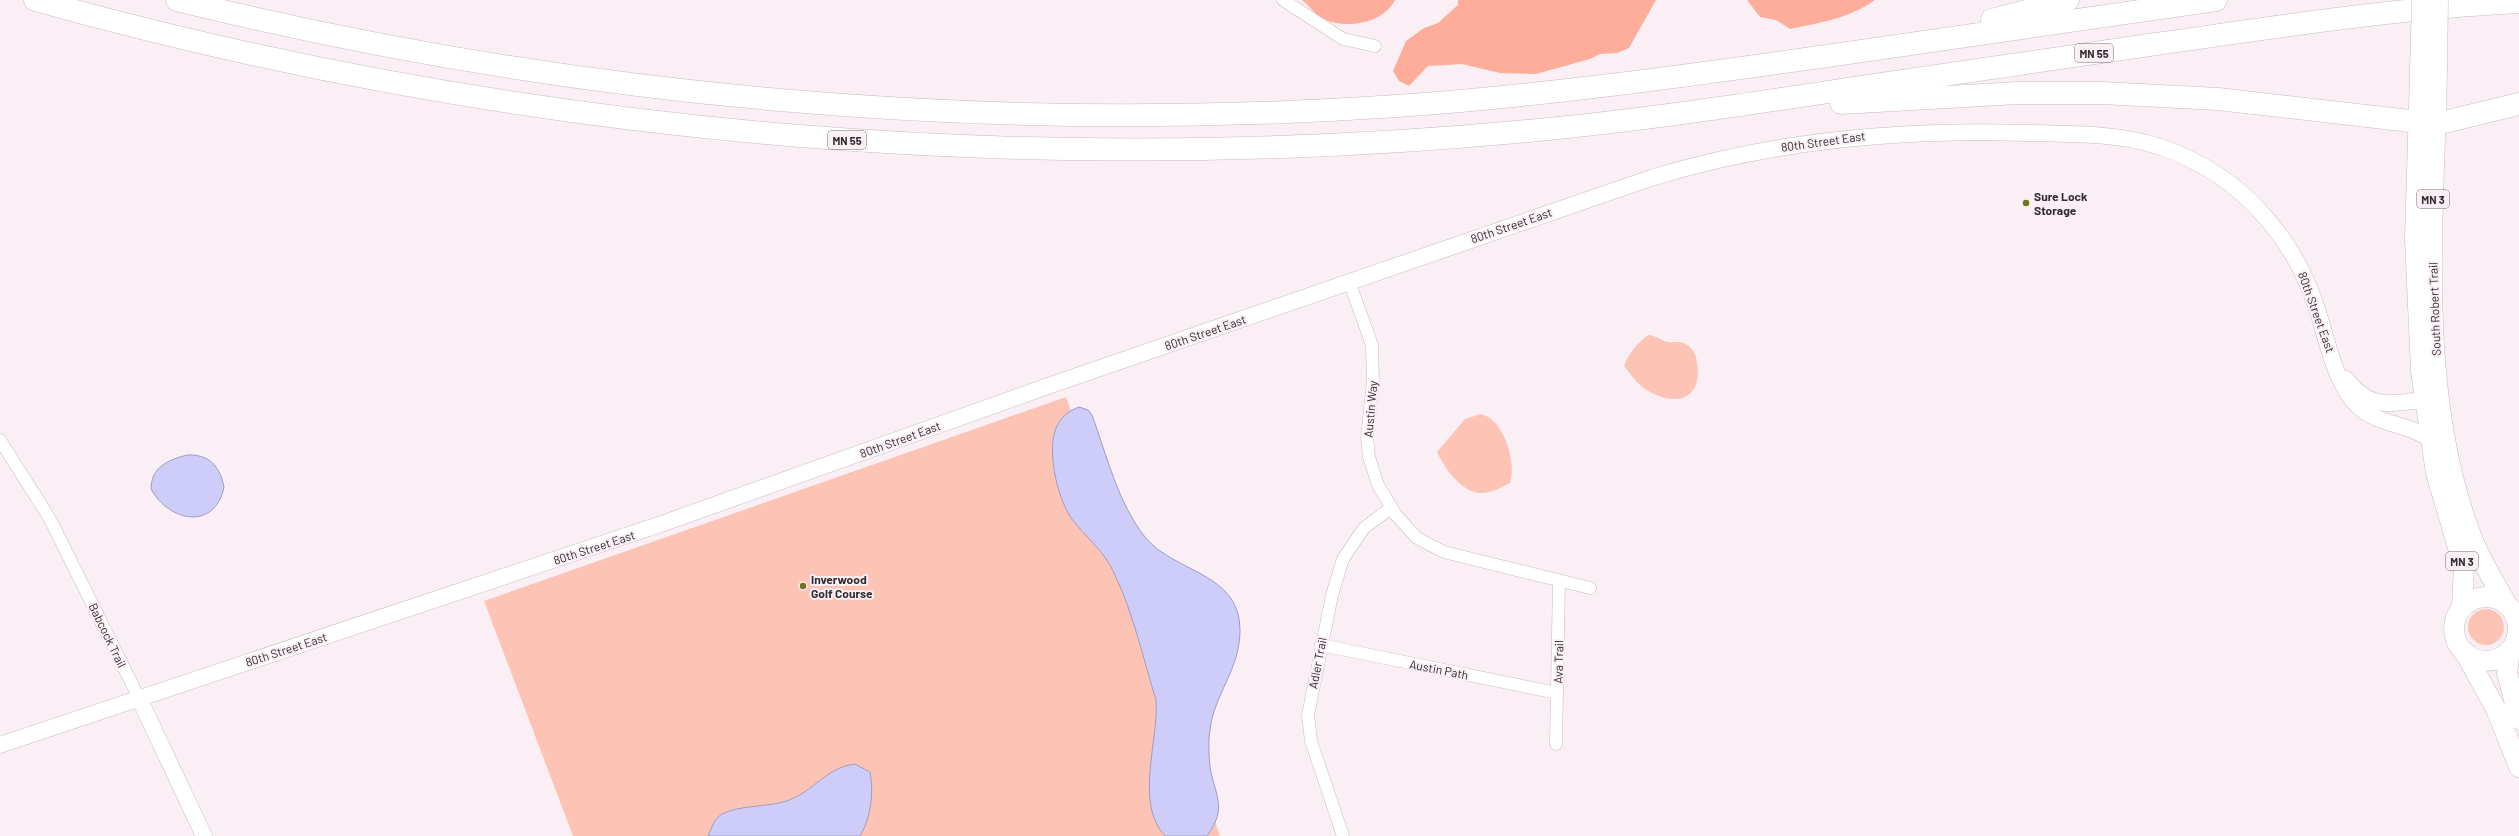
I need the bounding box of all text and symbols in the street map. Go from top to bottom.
road number: MN 55 [2075,44,2113,62]
street label: 80th Street East [1780,128,1866,154]
road number: MN 55 [828,131,866,149]
place label: Sure Lock Storage [2034,189,2088,217]
road number: MN 3 [2417,190,2449,208]
marker: Sure Lock Storage [2021,198,2031,208]
street label: 80th Street East [1469,205,1553,245]
street label: South Robert Trail [2425,262,2443,356]
street label: 80th Street East [2296,270,2338,354]
street label: 80th Street East [1163,312,1247,352]
street label: Austin Way [1361,379,1380,438]
street label: 80th Street East [858,418,942,460]
street label: 80th Street East [551,527,637,567]
road number: MN 3 [2446,552,2478,570]
place label: Inverwood Golf Course [811,572,873,600]
marker: Inverwood Golf Course [798,581,808,591]
street label: Babcock Trail [86,601,130,669]
street label: 80th Street East [243,629,329,669]
street label: Adler Trail [1305,636,1329,690]
street label: Ava Trail [1551,640,1565,684]
street label: Austin Path [1408,656,1470,682]

